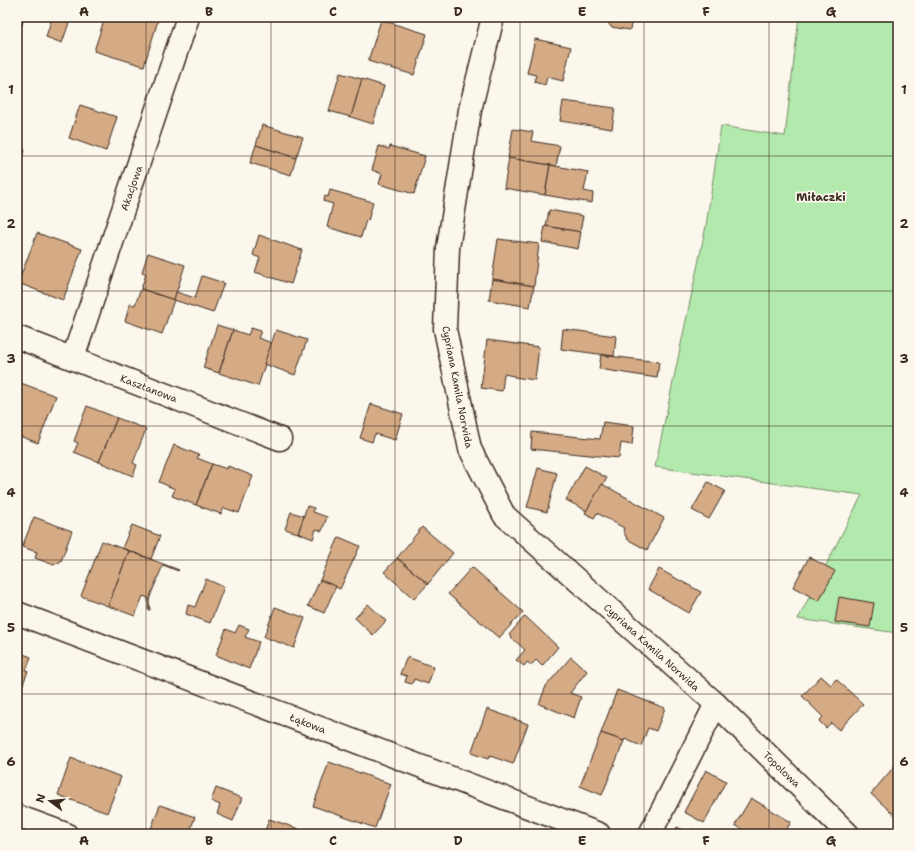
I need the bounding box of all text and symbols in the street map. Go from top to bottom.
text: A [79,3,89,20]
text: B [205,3,213,20]
text: C [329,3,337,20]
text: D [453,3,463,20]
text: E [578,3,587,20]
text: F [702,3,710,20]
text: G [826,3,837,20]
text: 1 [8,81,14,98]
text: 1 [901,81,907,98]
street label: Akacjowa [118,163,146,213]
district label: Miłaczki [796,190,846,205]
text: 2 [6,215,16,232]
text: 2 [899,215,909,232]
street label: Cypriana Kamila Norwida [439,325,476,450]
text: 3 [6,350,16,367]
text: 3 [899,350,909,367]
street label: Kasztanowa [118,372,180,406]
text: 4 [6,484,16,501]
text: 4 [899,484,909,501]
street label: Cypriana Kamila Norwida [601,601,703,694]
text: 5 [7,619,15,636]
text: 5 [900,619,908,636]
street label: Łąkowa [287,710,328,737]
street label: Topolowa [760,749,803,791]
text: 6 [6,753,16,770]
text: 6 [899,753,909,770]
north arrow [30,781,70,821]
text: N [32,792,49,805]
text: A [79,832,89,849]
text: B [205,832,213,849]
text: C [329,832,337,849]
text: D [453,832,463,849]
text: E [578,832,587,849]
text: F [702,832,710,849]
text: G [826,832,837,849]

